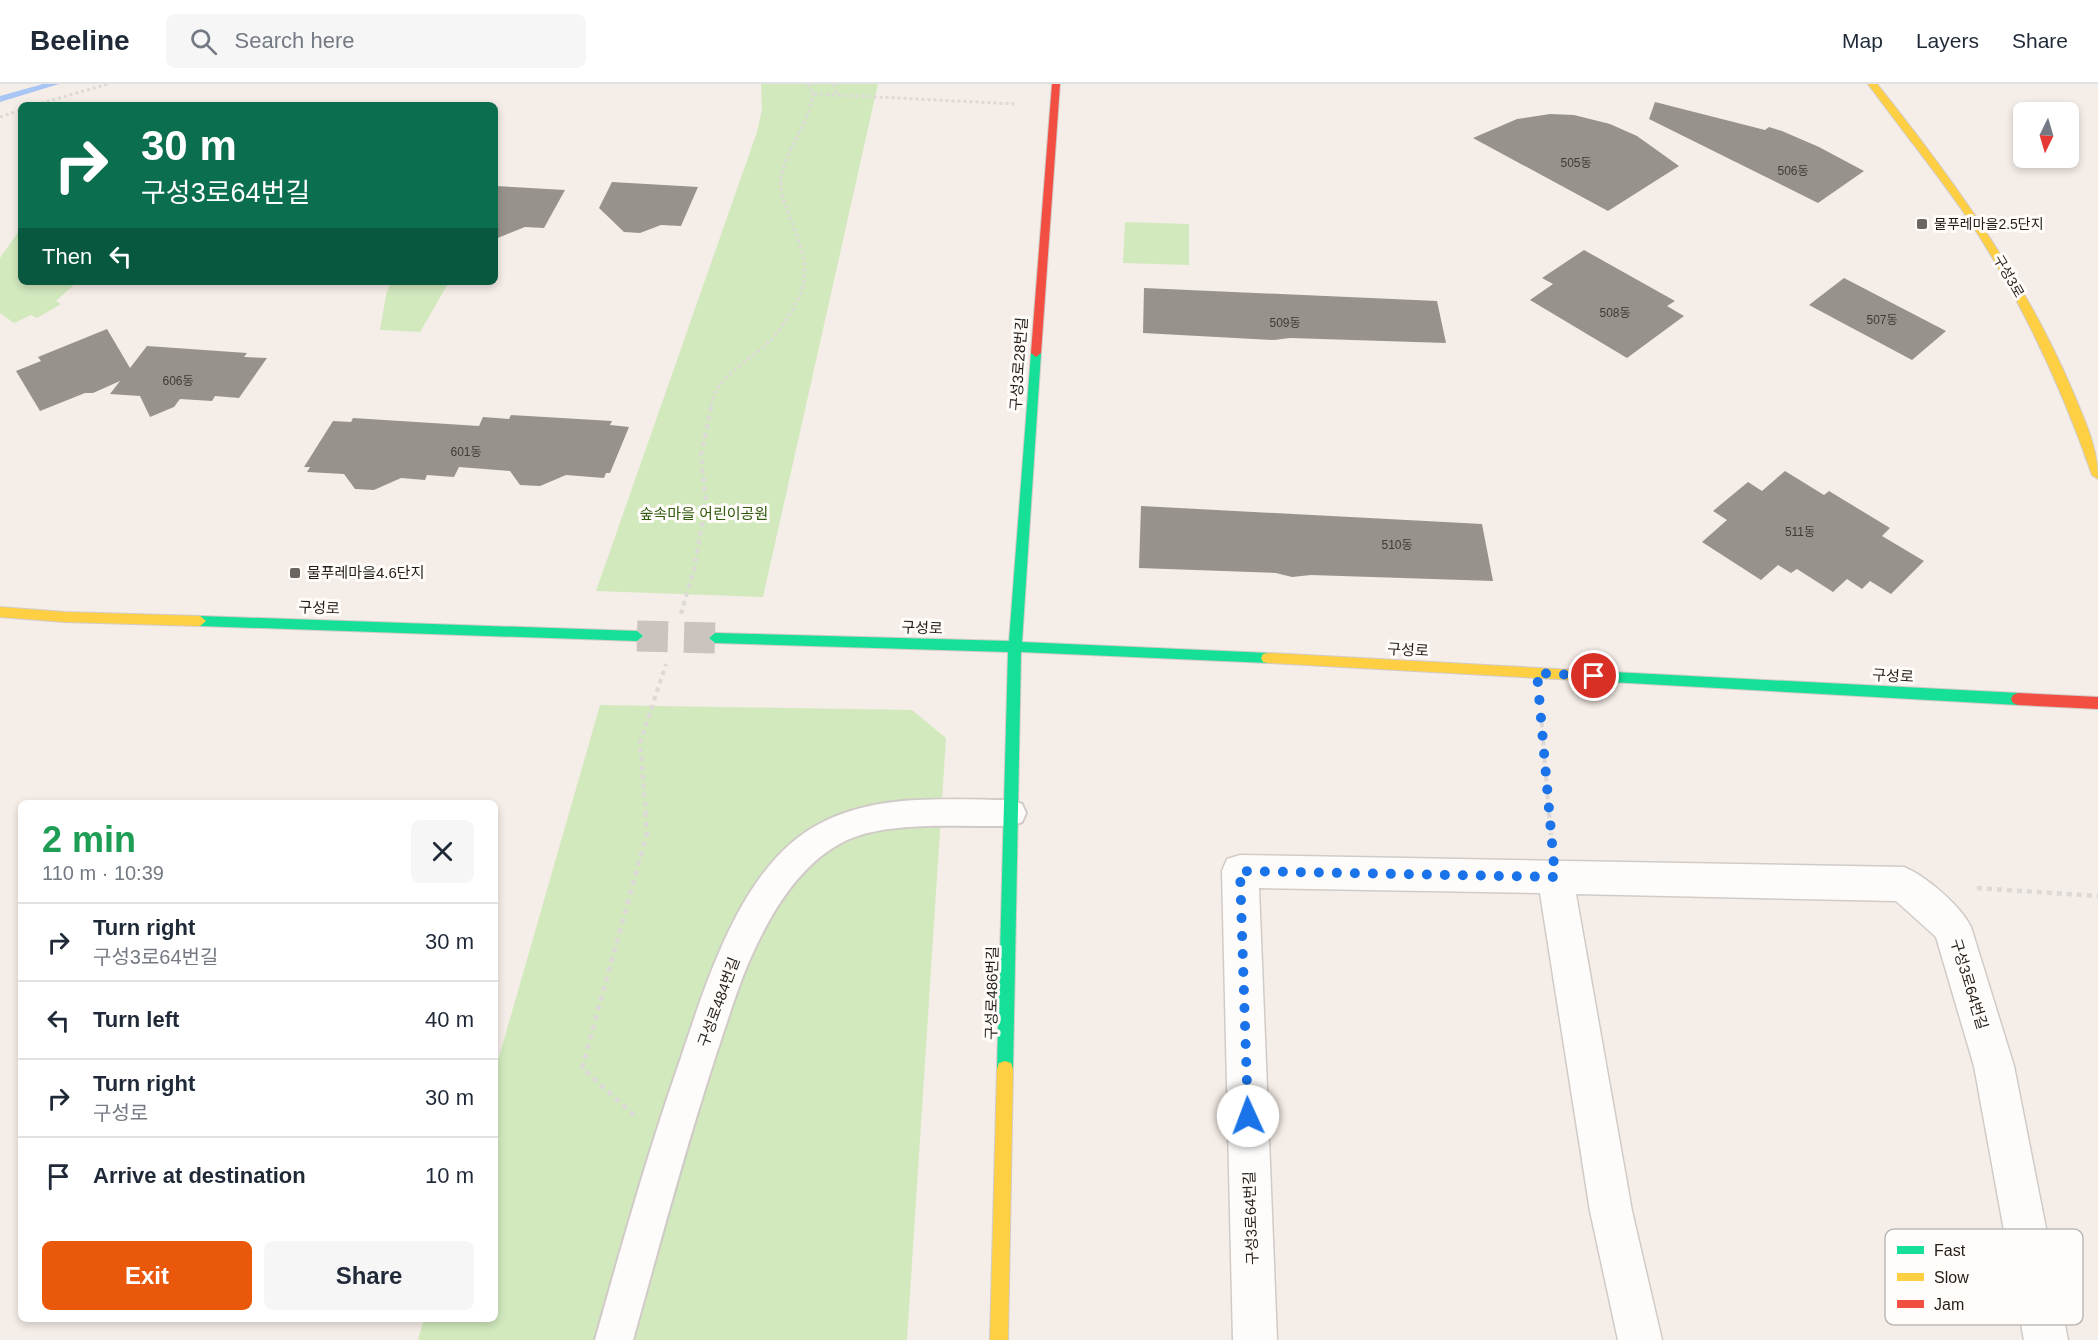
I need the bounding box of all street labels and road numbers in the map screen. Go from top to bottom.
street label: 구성3로 [1990,252,2028,300]
street label: 구성3로28번길 [1007,316,1030,411]
street label: 구성로 [298,598,340,617]
street label: 구성로 [901,618,943,637]
street label: 구성로 [1387,640,1429,659]
street label: 구성로 [1872,666,1914,685]
street label: 구성3로64번길 [1948,936,1991,1031]
street label: 구성로486번길 [982,946,1001,1040]
street label: 구성로484번길 [694,955,743,1049]
street label: 구성3로64번길 [1240,1171,1261,1265]

